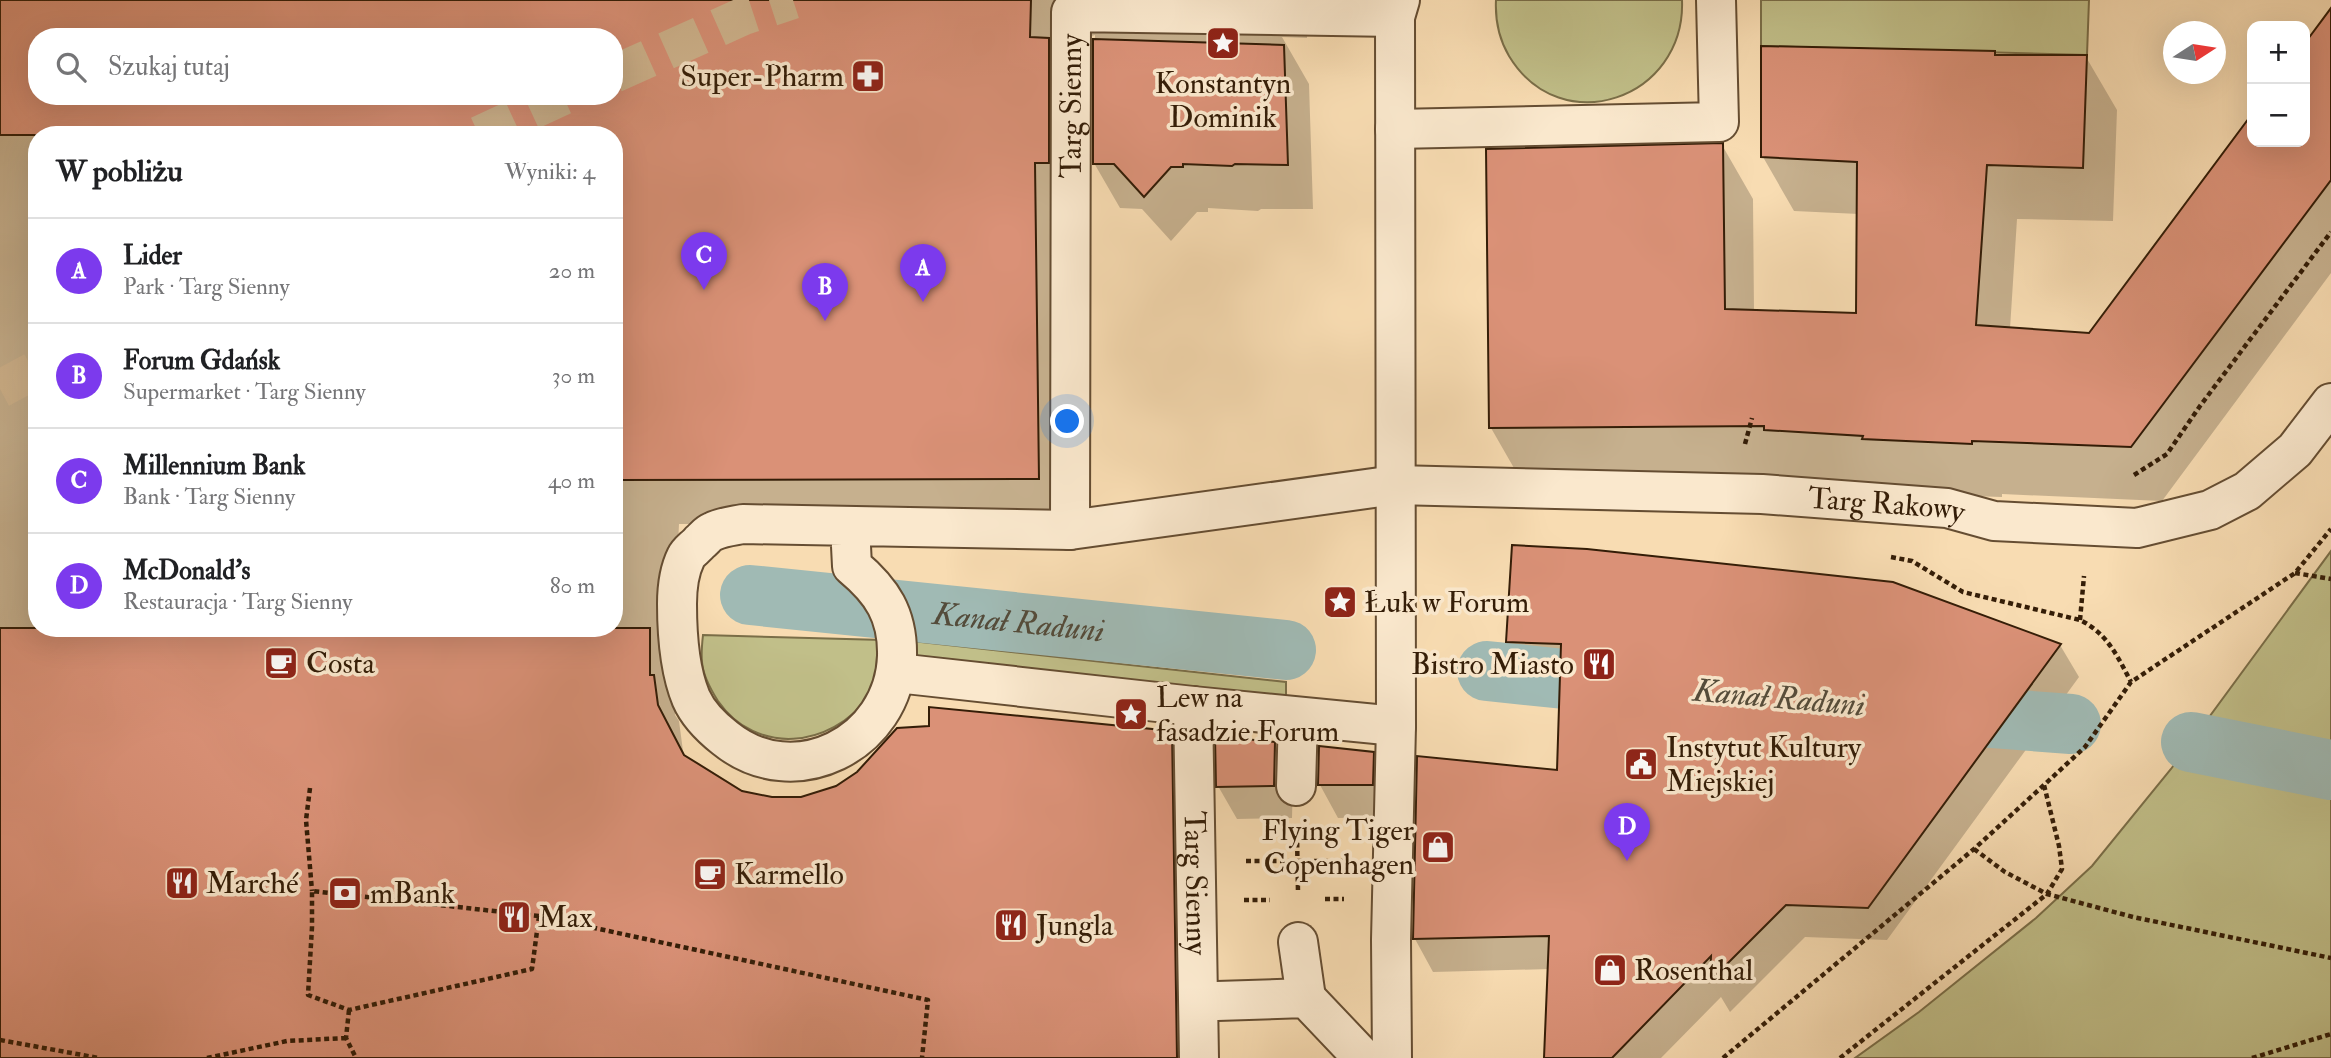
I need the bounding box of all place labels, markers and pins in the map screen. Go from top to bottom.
place icon: Konstantyn Dominik [1204,24,1242,62]
pharmacy icon: Super-Pharm [849,57,887,95]
place label: Super-Pharm [680,58,844,95]
place label: Konstantyn Dominik [1155,65,1291,136]
pin: C [681,232,727,290]
pin: A [900,244,946,302]
pin: B [802,263,848,321]
place icon: Łuk w Forum [1321,583,1359,621]
place label: Łuk w Forum [1364,584,1529,621]
cafe icon: Costa [262,644,300,682]
place label: Costa [306,645,375,682]
restaurant icon: Bistro Miasto [1580,645,1618,683]
place label: Bistro Miasto [1411,646,1574,683]
place label: Lew na fasadzie Forum [1156,679,1339,750]
place icon: Lew na fasadzie Forum [1112,695,1150,733]
place label: Instytut Kultury Miejskiej [1666,729,1862,800]
public building icon: Instytut Kultury Miejskiej [1622,745,1660,783]
pin: D [1604,803,1650,861]
place label: Flying Tiger Copenhagen [1262,812,1414,883]
shop icon: Flying Tiger Copenhagen [1419,828,1457,866]
cafe icon: Karmello [691,855,729,893]
place label: Karmello [734,856,844,893]
restaurant icon: Marché [163,864,201,902]
place label: Marché [206,865,299,902]
bank icon: mBank [326,874,364,912]
place label: mBank [370,875,455,912]
restaurant icon: Max [495,898,533,936]
place label: Max [538,899,593,936]
restaurant icon: Jungla [992,906,1030,944]
place label: Jungla [1035,907,1114,944]
shop icon: Rosenthal [1591,951,1629,989]
place label: Rosenthal [1634,952,1754,989]

